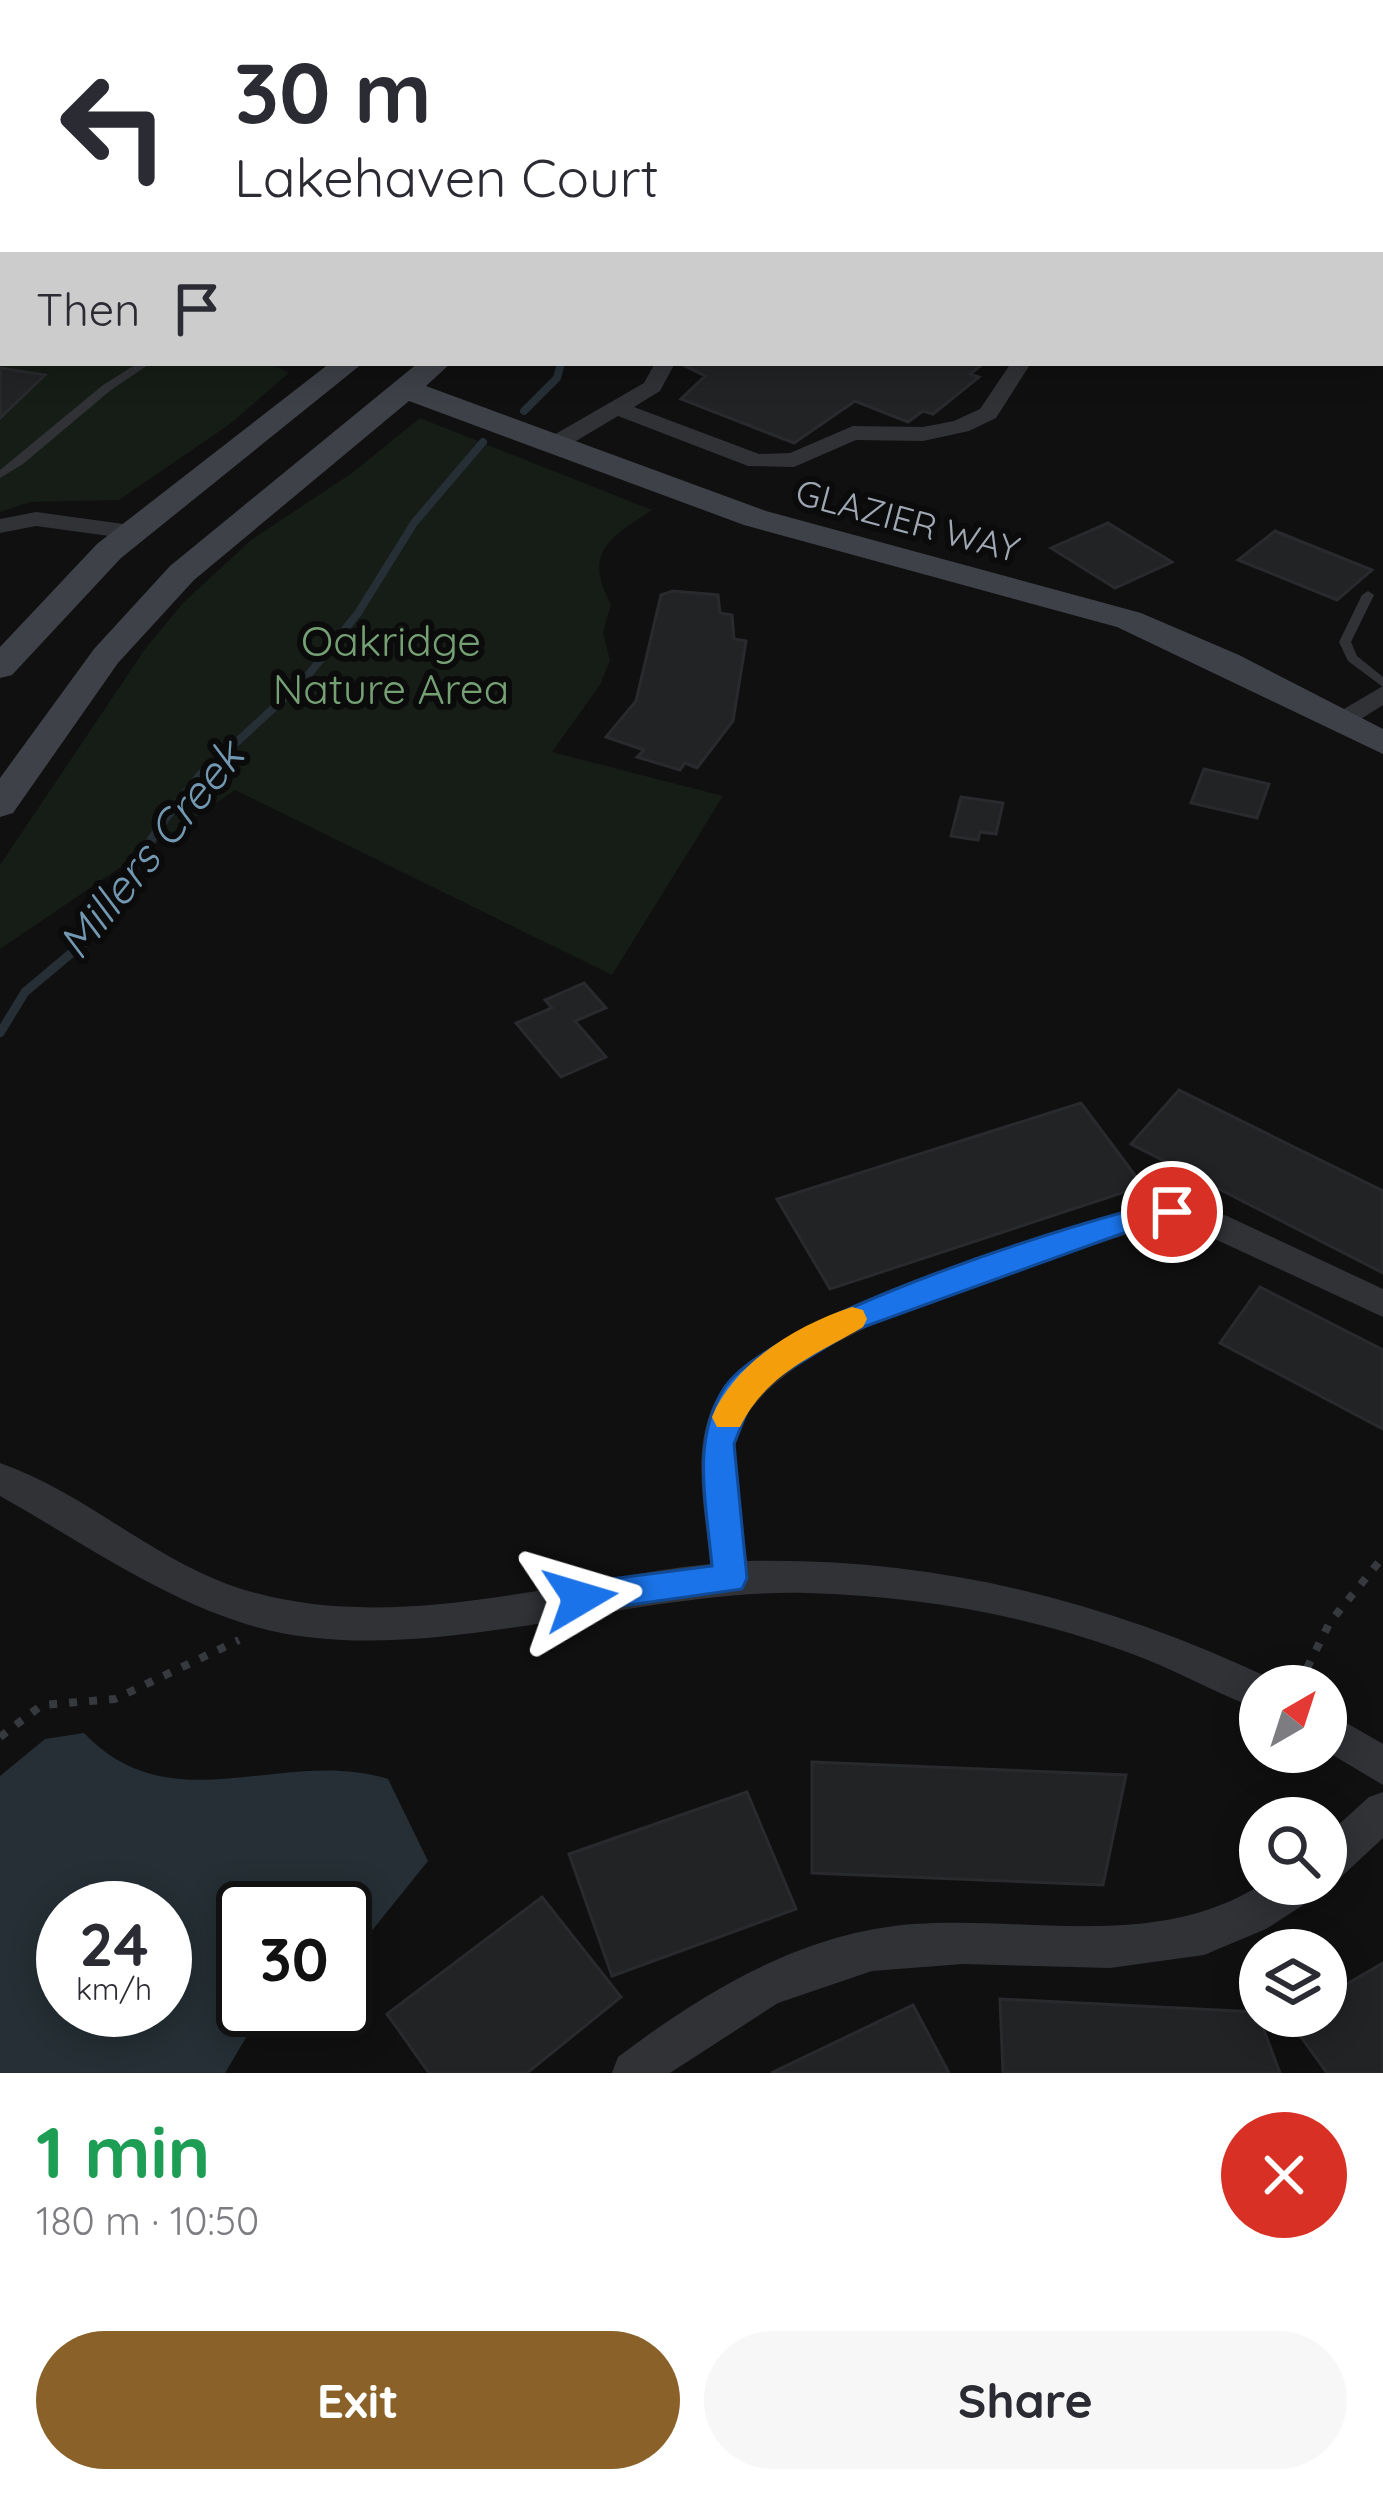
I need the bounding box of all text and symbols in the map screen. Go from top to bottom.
text: 30 m [234,39,432,144]
icon: left [36,48,192,204]
text: Lakehaven Court [234,143,659,211]
icon: arrive [164,276,230,342]
text: Then [36,281,140,337]
street label: GLAZIER WAY [791,469,1025,571]
park label: Oakridge Nature Area [273,614,509,715]
water label: Millers Creek [45,726,257,969]
pin [1121,1161,1223,1263]
icon: arrive [1139,1179,1205,1245]
position arrow [517,1535,643,1661]
north arrow [1239,1665,1347,1773]
map controls [1239,1665,1347,2037]
button: search [1239,1797,1347,1905]
speed limit sign: 30 [216,1881,372,2037]
text: 24 [79,1906,149,1981]
button: layers [1239,1929,1347,2037]
text: km/h [76,1970,152,2008]
text: 1 min [36,2106,210,2196]
button: close [1221,2112,1347,2238]
text: 180 m · 10:50 [36,2196,259,2245]
button: Exit [36,2331,680,2469]
button: Share [704,2331,1347,2469]

